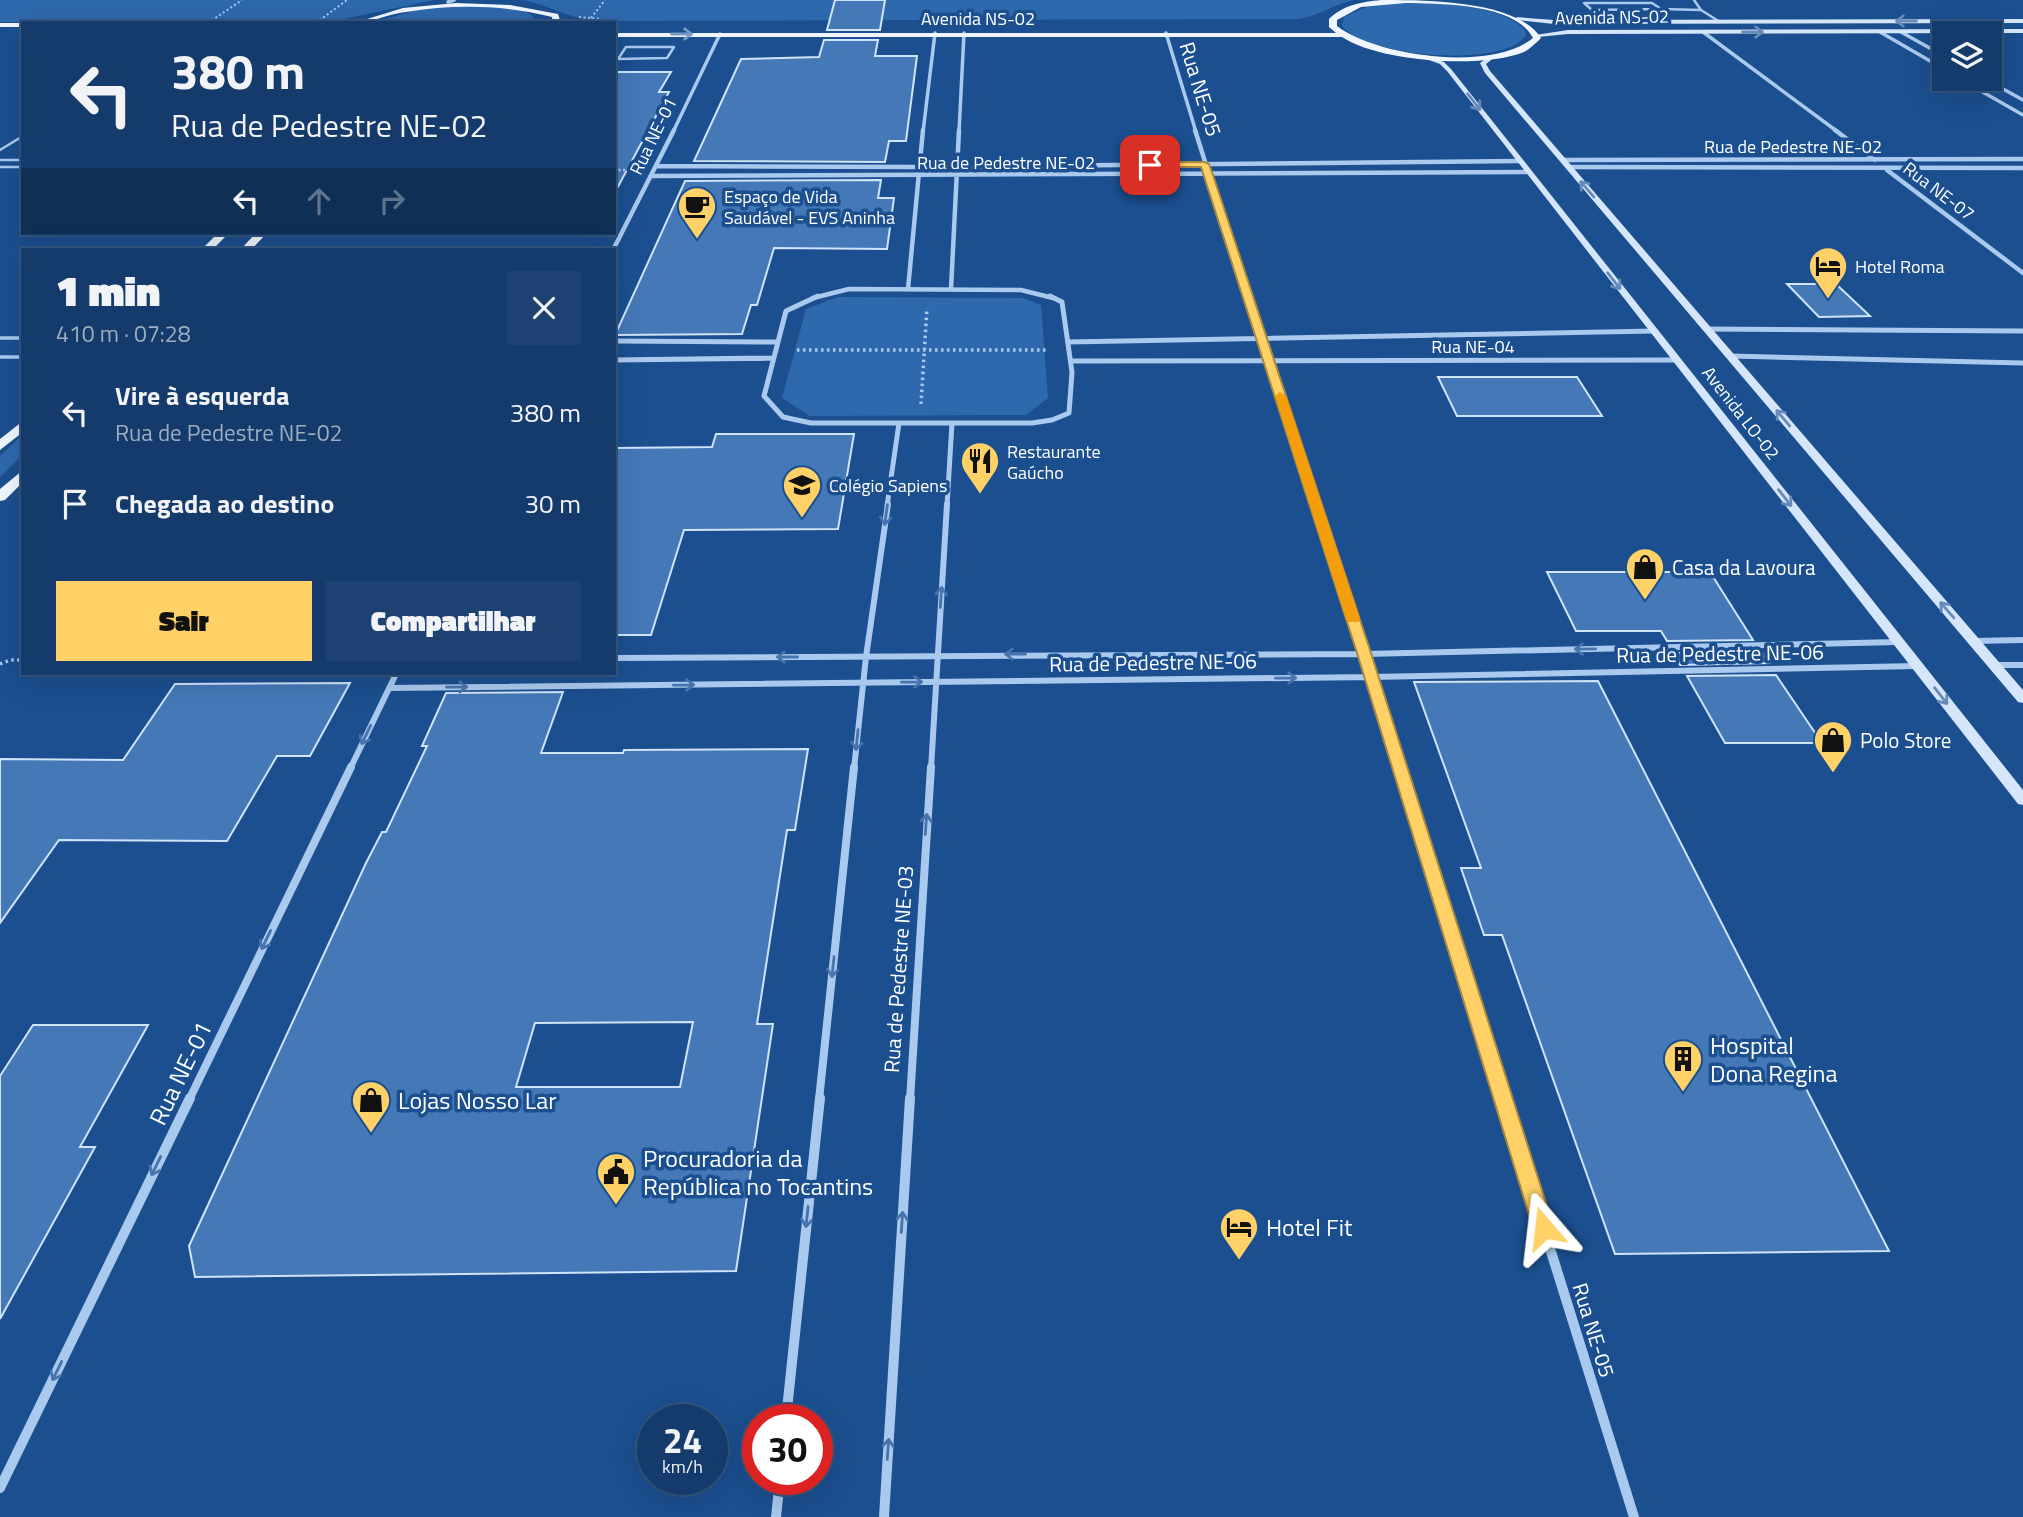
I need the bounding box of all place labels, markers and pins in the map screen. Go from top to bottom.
pin [1120,135,1180,195]
place label: Espaço de Vida Saudável - EVS Aninha [724,183,895,231]
cafe icon: Espaço de Vida Saudável - EVS Aninha [676,185,718,240]
hotel icon: Hotel Roma [1807,245,1849,300]
place label: Hotel Roma [1855,253,1945,280]
place label: Restaurante Gaúcho [1007,438,1101,486]
restaurant icon: Restaurante Gaúcho [959,440,1001,495]
school or university icon: Colégio Sapiens [781,464,823,519]
place label: Colégio Sapiens [829,472,947,499]
shop icon: Casa da Lavoura [1624,546,1666,601]
place label: Casa da Lavoura [1672,551,1816,583]
shop icon: Polo Store [1812,719,1854,774]
place label: Polo Store [1860,724,1951,756]
place label: Hospital Dona Regina [1710,1027,1838,1091]
building icon: Hospital Dona Regina [1662,1038,1704,1093]
shop icon: Lojas Nosso Lar [350,1079,392,1134]
place label: Lojas Nosso Lar [398,1082,557,1118]
place label: Procuradoria da República no Tocantins [643,1140,873,1204]
public building icon: Procuradoria da República no Tocantins [595,1151,637,1206]
hotel icon: Hotel Fit [1218,1206,1260,1261]
place label: Hotel Fit [1266,1209,1353,1245]

